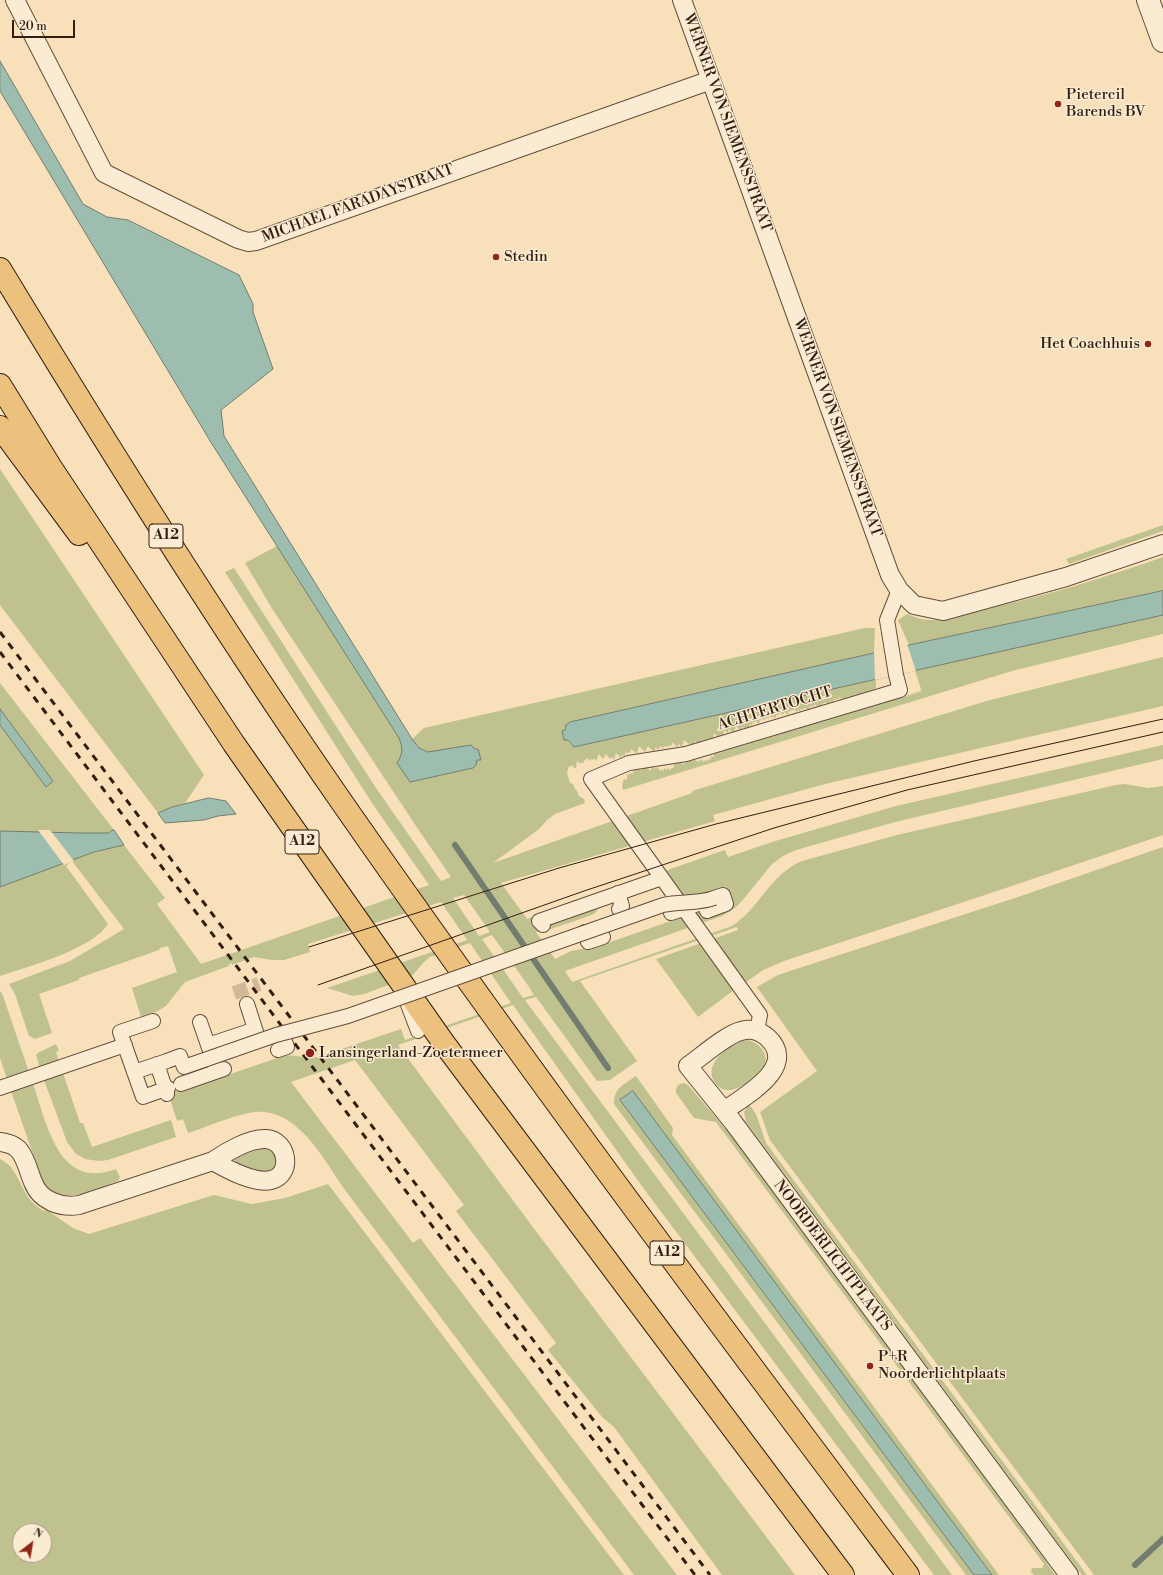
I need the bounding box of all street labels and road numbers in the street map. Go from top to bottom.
street label: WERNER VON SIEMENSSTRAAT [679,11,775,235]
street label: MICHAEL FARADAYSTRAAT [259,161,457,247]
street label: WERNER VON SIEMENSSTRAAT [789,316,885,540]
road number: A12 [149,524,183,548]
street label: ACHTERTOCHT [716,683,834,735]
road number: A12 [285,830,319,854]
street label: NOORDERLICHTPLAATS [769,1177,895,1335]
road number: A12 [650,1241,684,1265]

